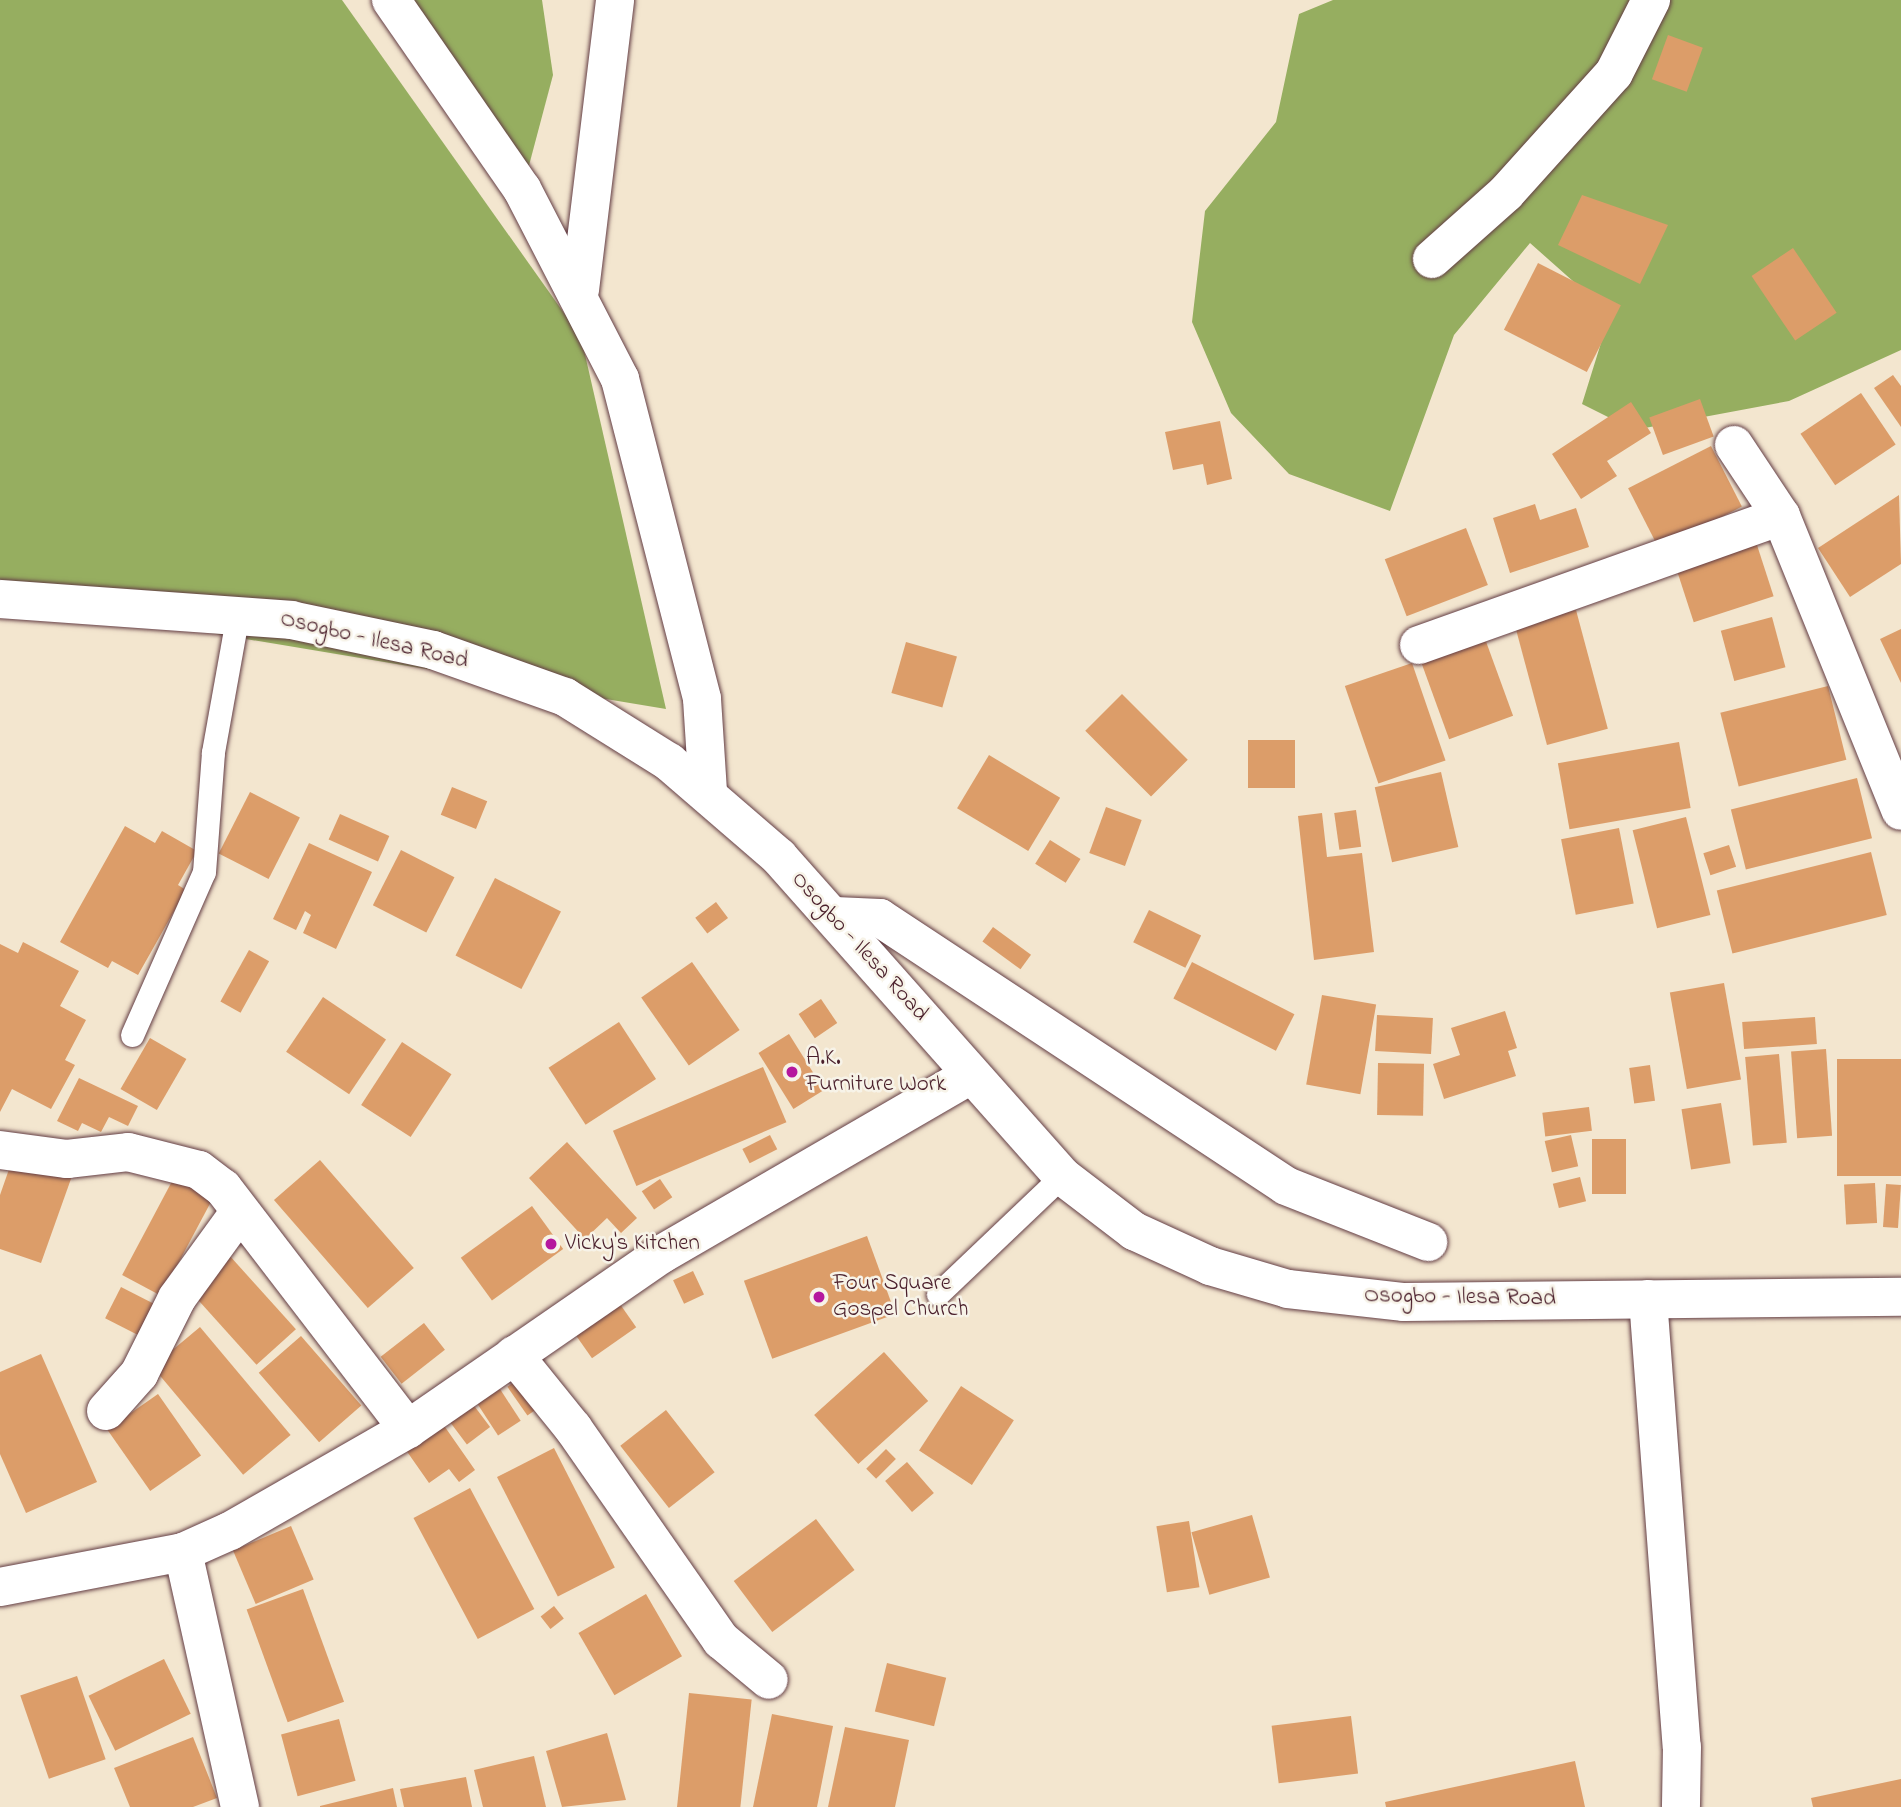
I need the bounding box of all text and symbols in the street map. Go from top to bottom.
street label: Osogbo - Ilesa Road [277,606,471,676]
street label: Osogbo - Ilesa Road [785,866,933,1028]
place label: A.K. Furniture Work [806,1045,946,1099]
marker: A.K. Furniture Work [784,1064,800,1080]
place label: Vicky's Kitchen [565,1230,700,1258]
marker: Vicky's Kitchen [543,1236,559,1252]
place label: Four Square Gospel Church [833,1270,968,1324]
street label: Osogbo - Ilesa Road [1364,1283,1556,1313]
marker: Four Square Gospel Church [811,1289,827,1305]

